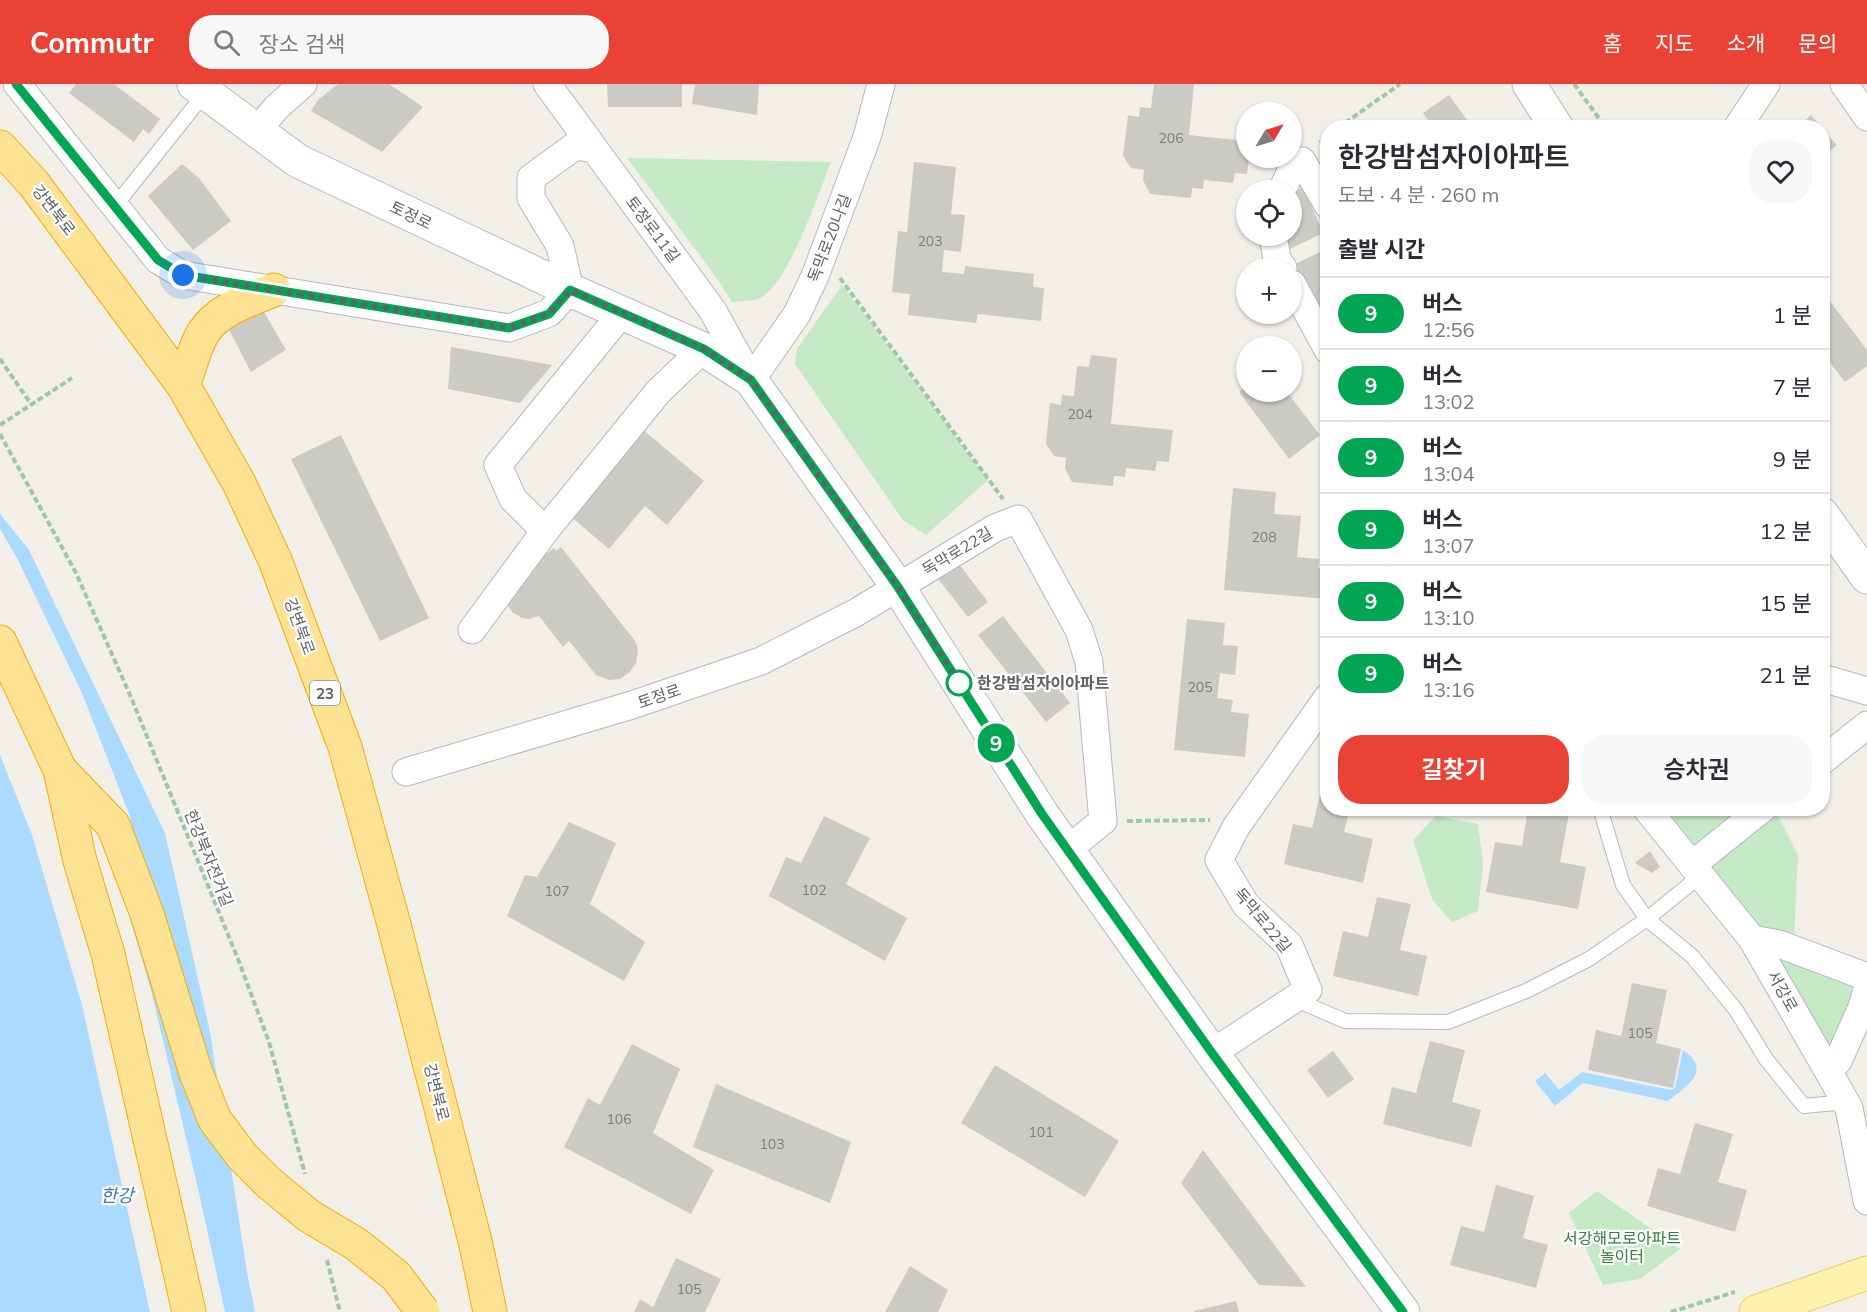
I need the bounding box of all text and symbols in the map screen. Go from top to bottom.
search box [189,15,609,69]
text: Commutr [30,25,153,60]
icon: search [210,26,243,59]
text: 장소 검색 [258,30,345,58]
text: 홈 [1603,30,1622,56]
text: 지도 [1655,30,1694,56]
text: 소개 [1727,30,1765,56]
text: 문의 [1798,30,1837,56]
north arrow [1236,102,1302,168]
map controls [1236,102,1302,402]
house number: 206 [1158,129,1184,147]
text: 한강밤섬자이아파트 [1338,139,1570,174]
button: heart [1749,140,1812,203]
button: locate [1236,180,1302,246]
street label: 강변북로 [28,181,80,240]
text: 도보 · 4 분 · 260 m [1338,182,1499,207]
street label: 독막로20나길 [803,191,855,285]
street label: 토정로11길 [622,192,684,266]
street label: 토정로 [387,197,435,234]
house number: 203 [917,232,943,250]
text: 출발 시간 [1338,235,1425,263]
button: + [1236,258,1302,324]
your location [168,260,198,290]
text: 버스 [1422,289,1462,317]
text: 9 [1365,300,1377,326]
text: 1 분 [1773,301,1812,329]
text: 12:56 [1422,317,1475,342]
button: − [1236,336,1302,402]
text: 버스 [1422,361,1462,389]
text: 9 [1365,372,1377,398]
text: 7 분 [1773,373,1812,401]
text: 13:02 [1422,389,1475,414]
house number: 204 [1067,405,1093,423]
text: 버스 [1422,433,1462,461]
text: 9 [1365,444,1377,470]
text: 9 분 [1773,445,1812,473]
text: 13:04 [1422,461,1475,486]
text: 버스 [1422,505,1462,533]
text: 9 [1365,516,1377,542]
text: 12 분 [1760,517,1812,545]
street label: 독막로22길 [918,522,996,580]
house number: 208 [1251,528,1277,546]
text: 13:07 [1422,533,1475,558]
text: 버스 [1422,577,1462,605]
text: 9 [1365,588,1377,614]
text: 15 분 [1760,589,1812,617]
street label: 강변북로 [281,595,320,657]
text: 13:10 [1422,605,1475,630]
text: 버스 [1422,649,1462,677]
text: 9 [1365,660,1377,686]
text: 21 분 [1760,661,1812,689]
marker: 한강밤섬자이아파트 [946,670,972,696]
place label: 한강밤섬자이아파트 [977,673,1110,693]
text: 13:16 [1422,677,1475,702]
house number: 205 [1187,678,1213,696]
street label: 토정로 [635,679,683,713]
road number: 23 [310,681,340,705]
line badge: 9 [976,724,1016,762]
text: 9 [990,730,1002,756]
button: 길찾기 [1338,735,1569,804]
button: 승차권 [1581,735,1812,804]
street label: 한강북자전거길 [180,806,238,910]
house number: 102 [801,881,827,899]
house number: 107 [544,882,570,900]
street label: 독막로22길 [1230,884,1296,956]
street label: 서강로 [1764,967,1803,1015]
house number: 105 [1627,1024,1653,1042]
street label: 강변북로 [420,1061,454,1123]
house number: 106 [606,1110,632,1128]
house number: 101 [1028,1123,1054,1141]
house number: 103 [759,1135,785,1153]
water label: 한강 [100,1184,136,1207]
park label: 서강해모로아파트 놀이터 [1563,1228,1681,1266]
house number: 105 [676,1280,702,1298]

